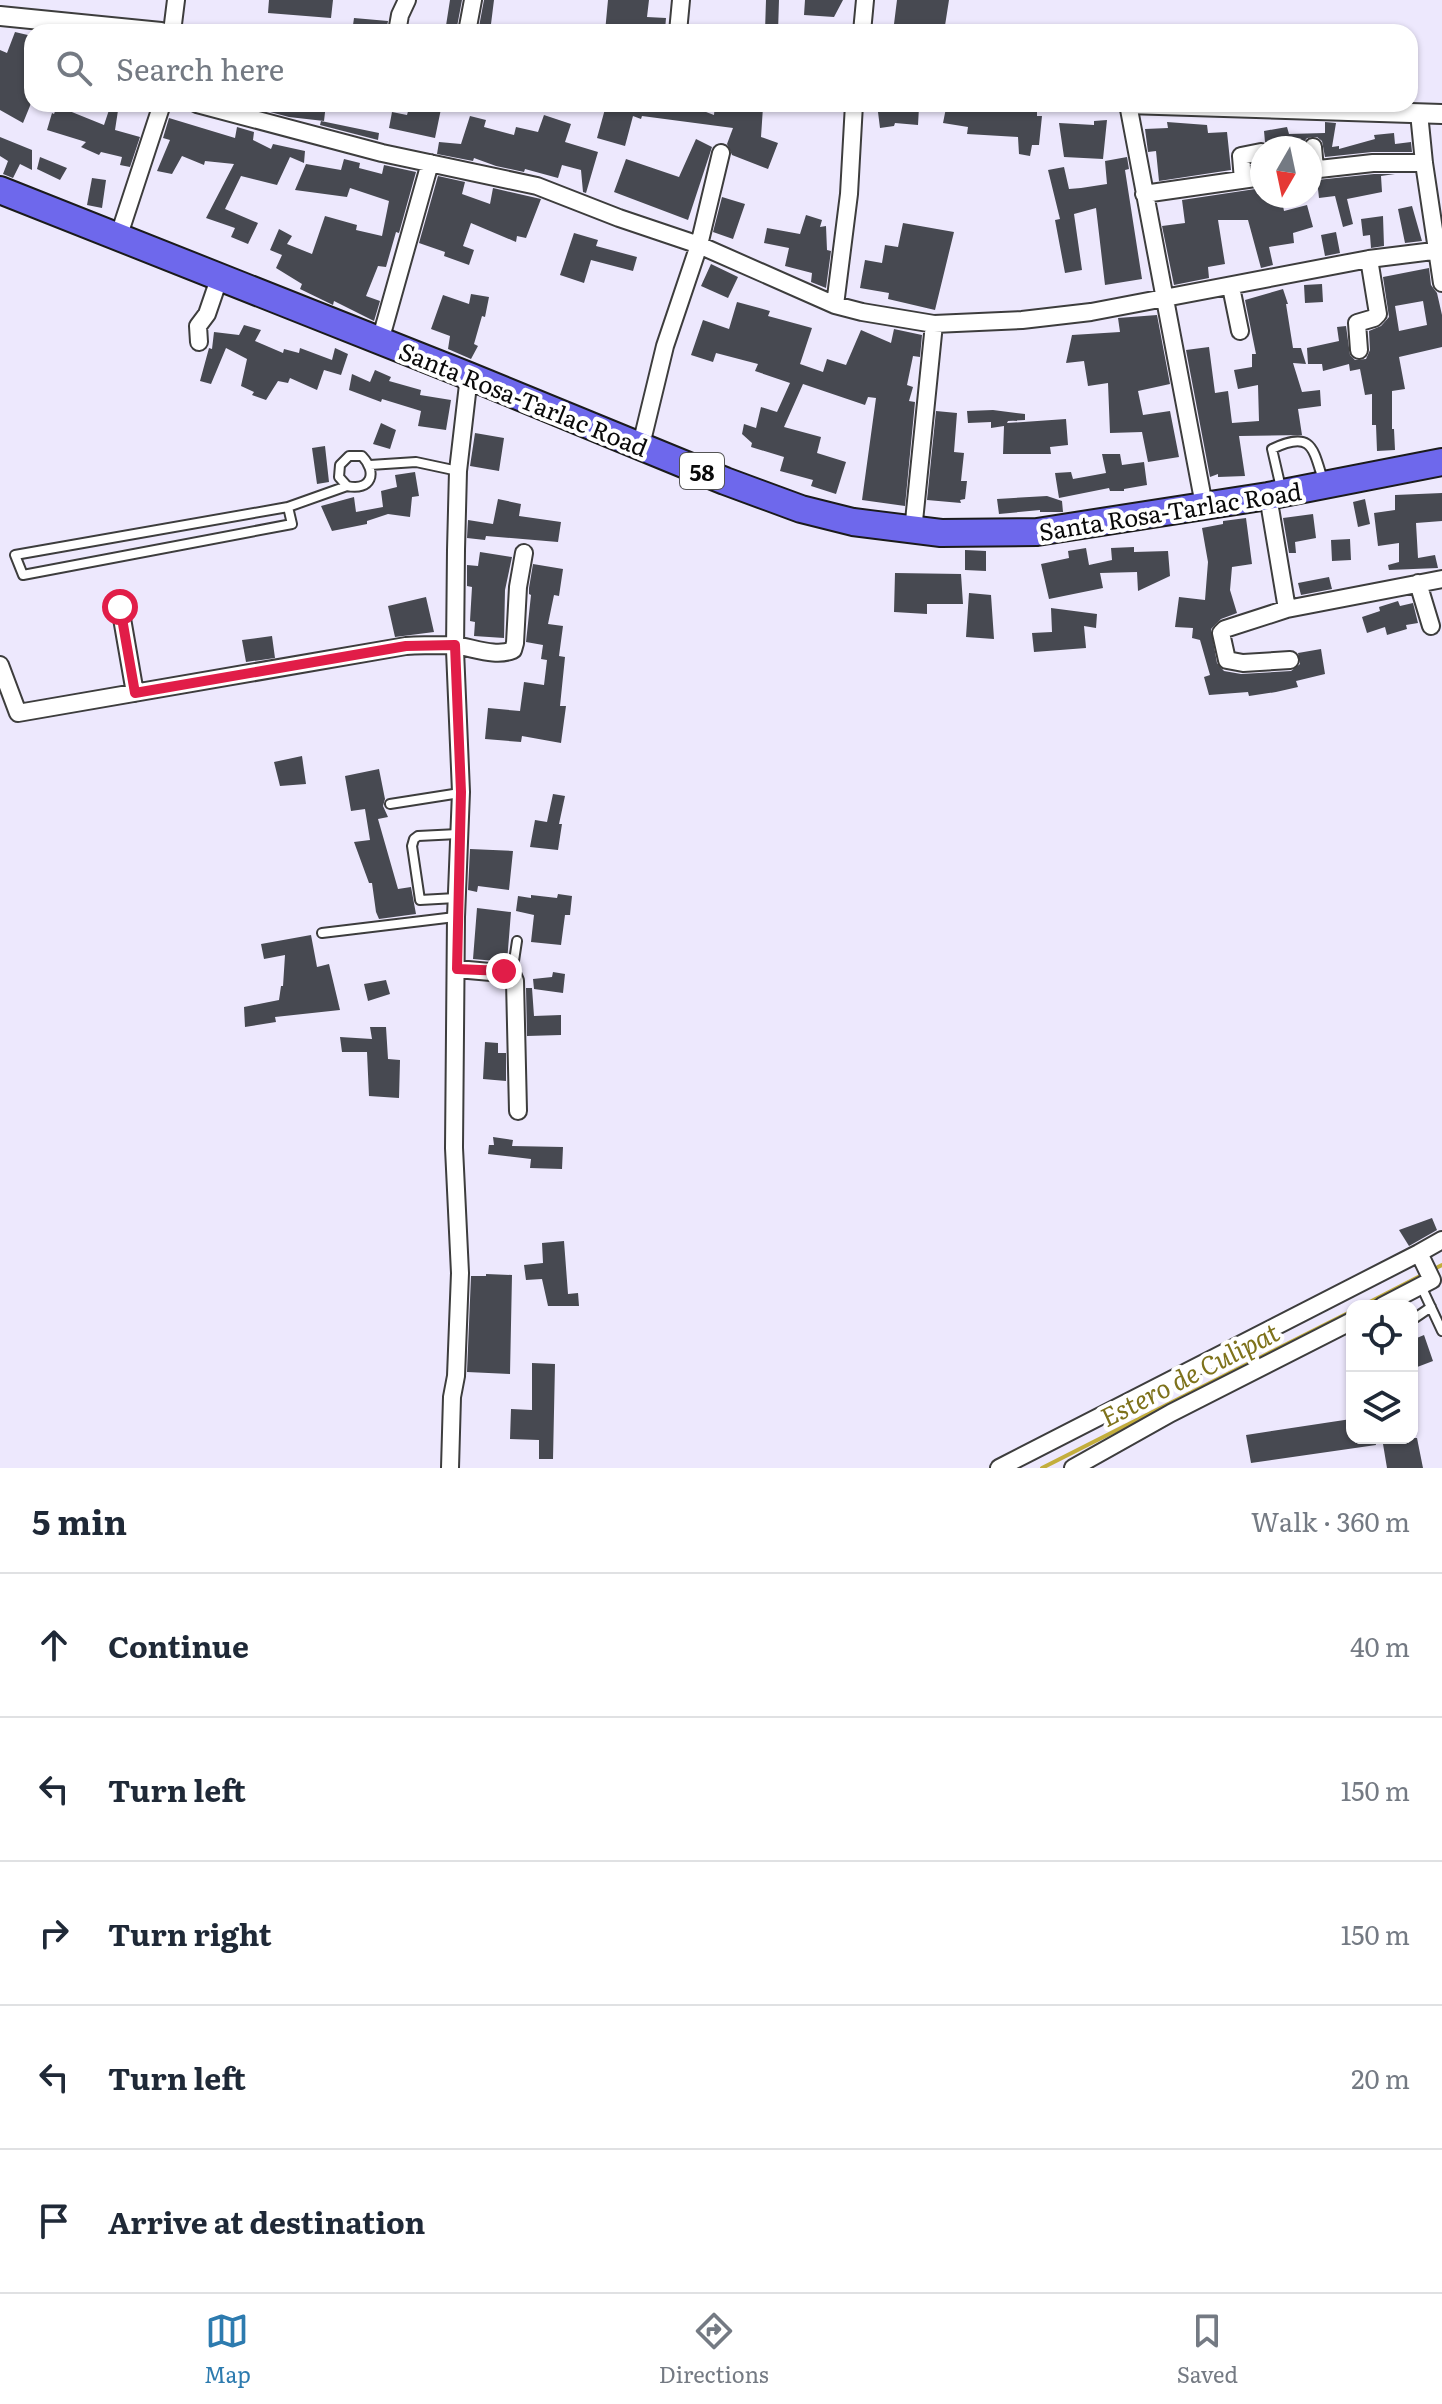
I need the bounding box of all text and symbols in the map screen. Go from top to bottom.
search box [24,24,1418,112]
icon: search [52,46,96,90]
text: Search here [116,46,284,90]
north arrow [1250,136,1322,208]
street label: Santa Rosa-Tarlac Road [394,332,654,464]
road number: 58 [680,453,724,489]
street label: Santa Rosa-Tarlac Road [1036,472,1304,548]
route start [102,589,138,625]
route end [486,953,522,989]
map controls [1346,1300,1418,1444]
button: locate [1346,1300,1418,1372]
water label: Estero de Culipat [1093,1311,1286,1435]
button: layers [1346,1372,1418,1444]
text: 5 min [32,1495,127,1545]
text: Walk · 360 m [1251,1501,1410,1540]
icon: ahead [32,1623,76,1667]
text: Continue [108,1623,249,1667]
text: 40 m [1350,1626,1410,1665]
icon: left [32,1767,76,1811]
text: Turn left [108,1767,246,1811]
text: 150 m [1341,1770,1410,1809]
icon: right [32,1911,76,1955]
text: Turn right [108,1911,272,1955]
text: 150 m [1341,1914,1410,1953]
icon: left [32,2055,76,2099]
text: Turn left [108,2055,246,2099]
text: 20 m [1351,2058,1410,2097]
icon: arrive [32,2199,76,2243]
text: Arrive at destination [108,2199,425,2243]
tab: Map [204,2309,251,2390]
tab: Directions [659,2309,769,2390]
tab: Saved [1177,2309,1238,2390]

